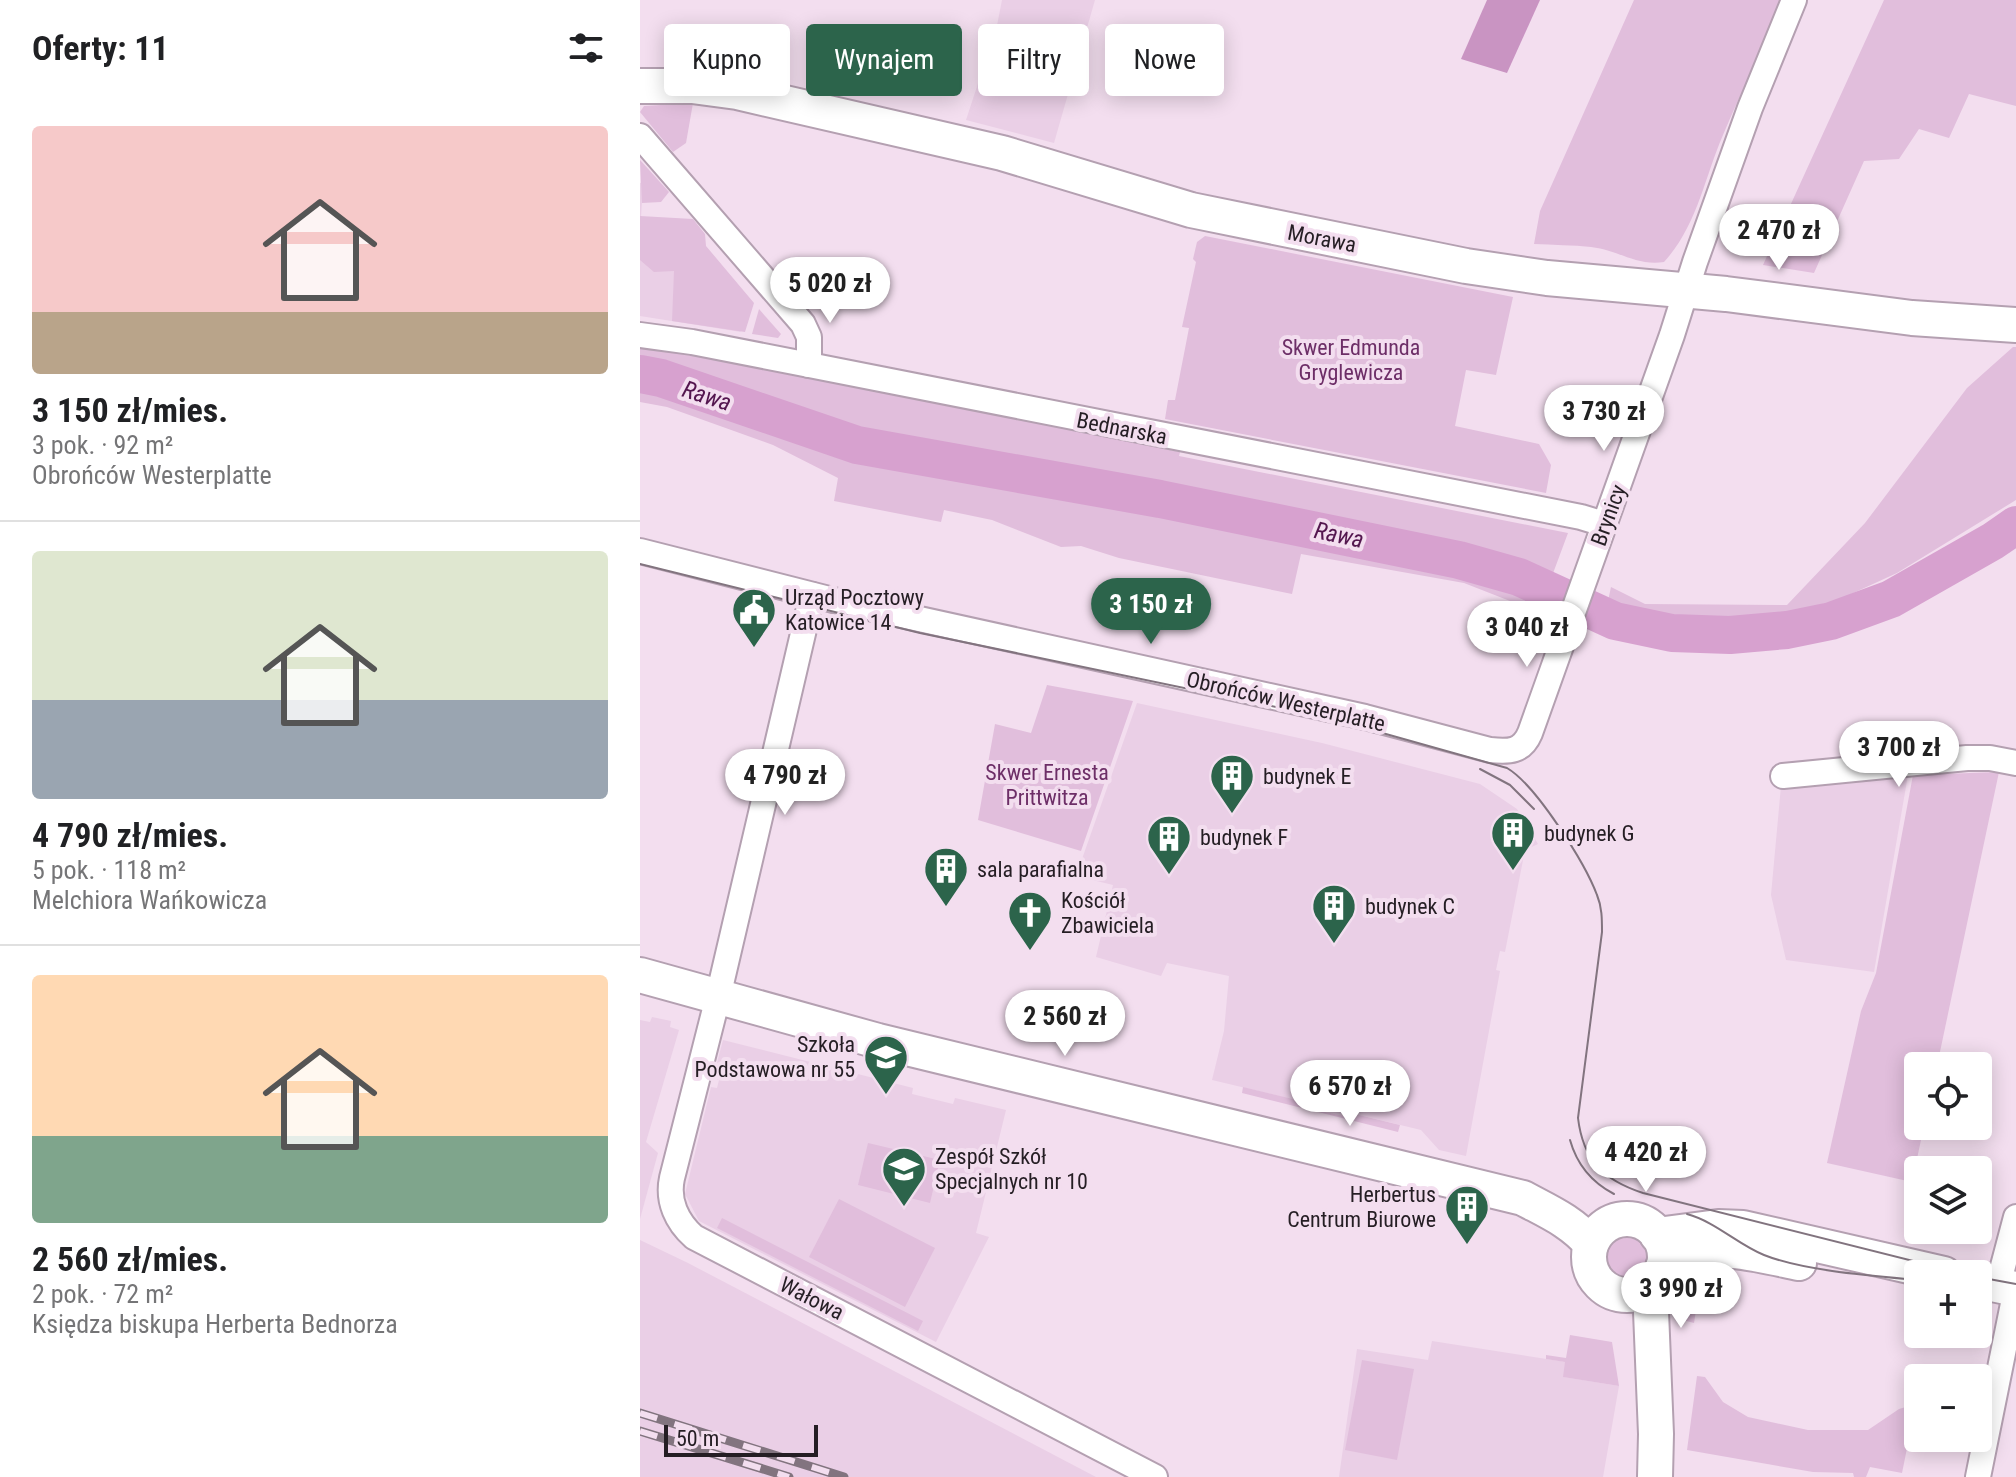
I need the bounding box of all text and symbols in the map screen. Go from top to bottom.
chip: Kupno [664,24,790,96]
chip: Wynajem [806,24,962,96]
chip: Filtry [978,24,1089,96]
chip: Nowe [1105,24,1224,96]
icon: filters [564,26,608,70]
text: Oferty: 11 [32,28,169,68]
icon: home [248,178,392,322]
pin: 2 470 zł [1696,204,1862,272]
text: 2 470 zł [1737,215,1821,245]
street label: Morawa [1285,220,1358,257]
pin: 5 020 zł [747,257,913,325]
text: 5 020 zł [788,268,872,298]
park label: Skwer Edmunda Gryglewicza [1282,335,1420,385]
water label: Rawa [679,375,735,417]
pin: 3 730 zł [1521,385,1687,453]
text: 3 150 zł/mies. [32,390,228,430]
text: 3 730 zł [1562,396,1646,426]
street label: Bednarska [1075,407,1169,450]
text: 3 pok. · 92 m² [32,430,173,460]
text: Obrońców Westerplatte [32,460,272,490]
street label: Brynicy [1586,481,1631,549]
water label: Rawa [1312,516,1366,554]
pin: 3 150 zł [1068,578,1234,646]
place label: Urząd Pocztowy Katowice 14 [785,585,924,635]
public building icon: Urząd Pocztowy Katowice 14 [730,586,778,649]
text: 3 150 zł [1109,589,1193,619]
pin: 3 040 zł [1444,601,1610,669]
icon: home [248,603,392,747]
text: 3 040 zł [1485,612,1569,642]
street label: Obrońców Westerplatte [1184,666,1388,736]
pin: 3 700 zł [1816,721,1982,789]
text: 3 700 zł [1857,732,1941,762]
pin: 4 790 zł [702,749,868,817]
building icon: budynek E [1208,752,1256,815]
text: 4 790 zł [743,760,827,790]
park label: Skwer Ernesta Prittwitza [985,760,1109,810]
place label: budynek E [1263,764,1351,789]
building icon: budynek G [1489,809,1537,872]
building icon: budynek F [1145,813,1193,876]
text: 4 790 zł/mies. [32,815,228,855]
place label: budynek G [1544,821,1635,846]
place label: budynek F [1200,825,1288,850]
building icon: sala parafialna [922,845,970,908]
text: 5 pok. · 118 m² [32,855,186,885]
place label: sala parafialna [977,857,1104,882]
building icon: budynek C [1310,882,1358,945]
text: Melchiora Wańkowicza [32,885,267,915]
place label: Kościół Zbawiciela [1061,888,1154,938]
church icon: Kościół Zbawiciela [1006,889,1054,952]
place label: budynek C [1365,894,1455,919]
pin: 2 560 zł [982,990,1148,1058]
text: 2 560 zł [1023,1001,1107,1031]
icon: home [248,1027,392,1171]
place label: Szkoła Podstawowa nr 55 [695,1032,855,1082]
school or university icon: Szkoła Podstawowa nr 55 [862,1033,910,1096]
map controls [1904,1052,1992,1452]
button: locate [1904,1052,1992,1140]
pin: 6 570 zł [1267,1060,1433,1128]
text: 6 570 zł [1308,1071,1392,1101]
pin: 4 420 zł [1563,1126,1729,1194]
text: 4 420 zł [1604,1137,1688,1167]
place label: Zespół Szkół Specjalnych nr 10 [935,1144,1088,1194]
school or university icon: Zespół Szkół Specjalnych nr 10 [880,1145,928,1208]
button: layers [1904,1156,1992,1244]
place label: Herbertus Centrum Biurowe [1287,1182,1436,1232]
building icon: Herbertus Centrum Biurowe [1443,1183,1491,1246]
text: 2 560 zł/mies. [32,1239,228,1279]
button: + [1904,1260,1992,1348]
pin: 3 990 zł [1598,1262,1764,1330]
street label: Wałowa [776,1272,848,1325]
text: 3 990 zł [1639,1273,1723,1303]
text: 2 pok. · 72 m² [32,1279,173,1309]
text: Księdza biskupa Herberta Bednorza [32,1309,398,1339]
button: − [1904,1364,1992,1452]
scale bar [664,1421,818,1457]
text: 50 m [676,1426,719,1451]

